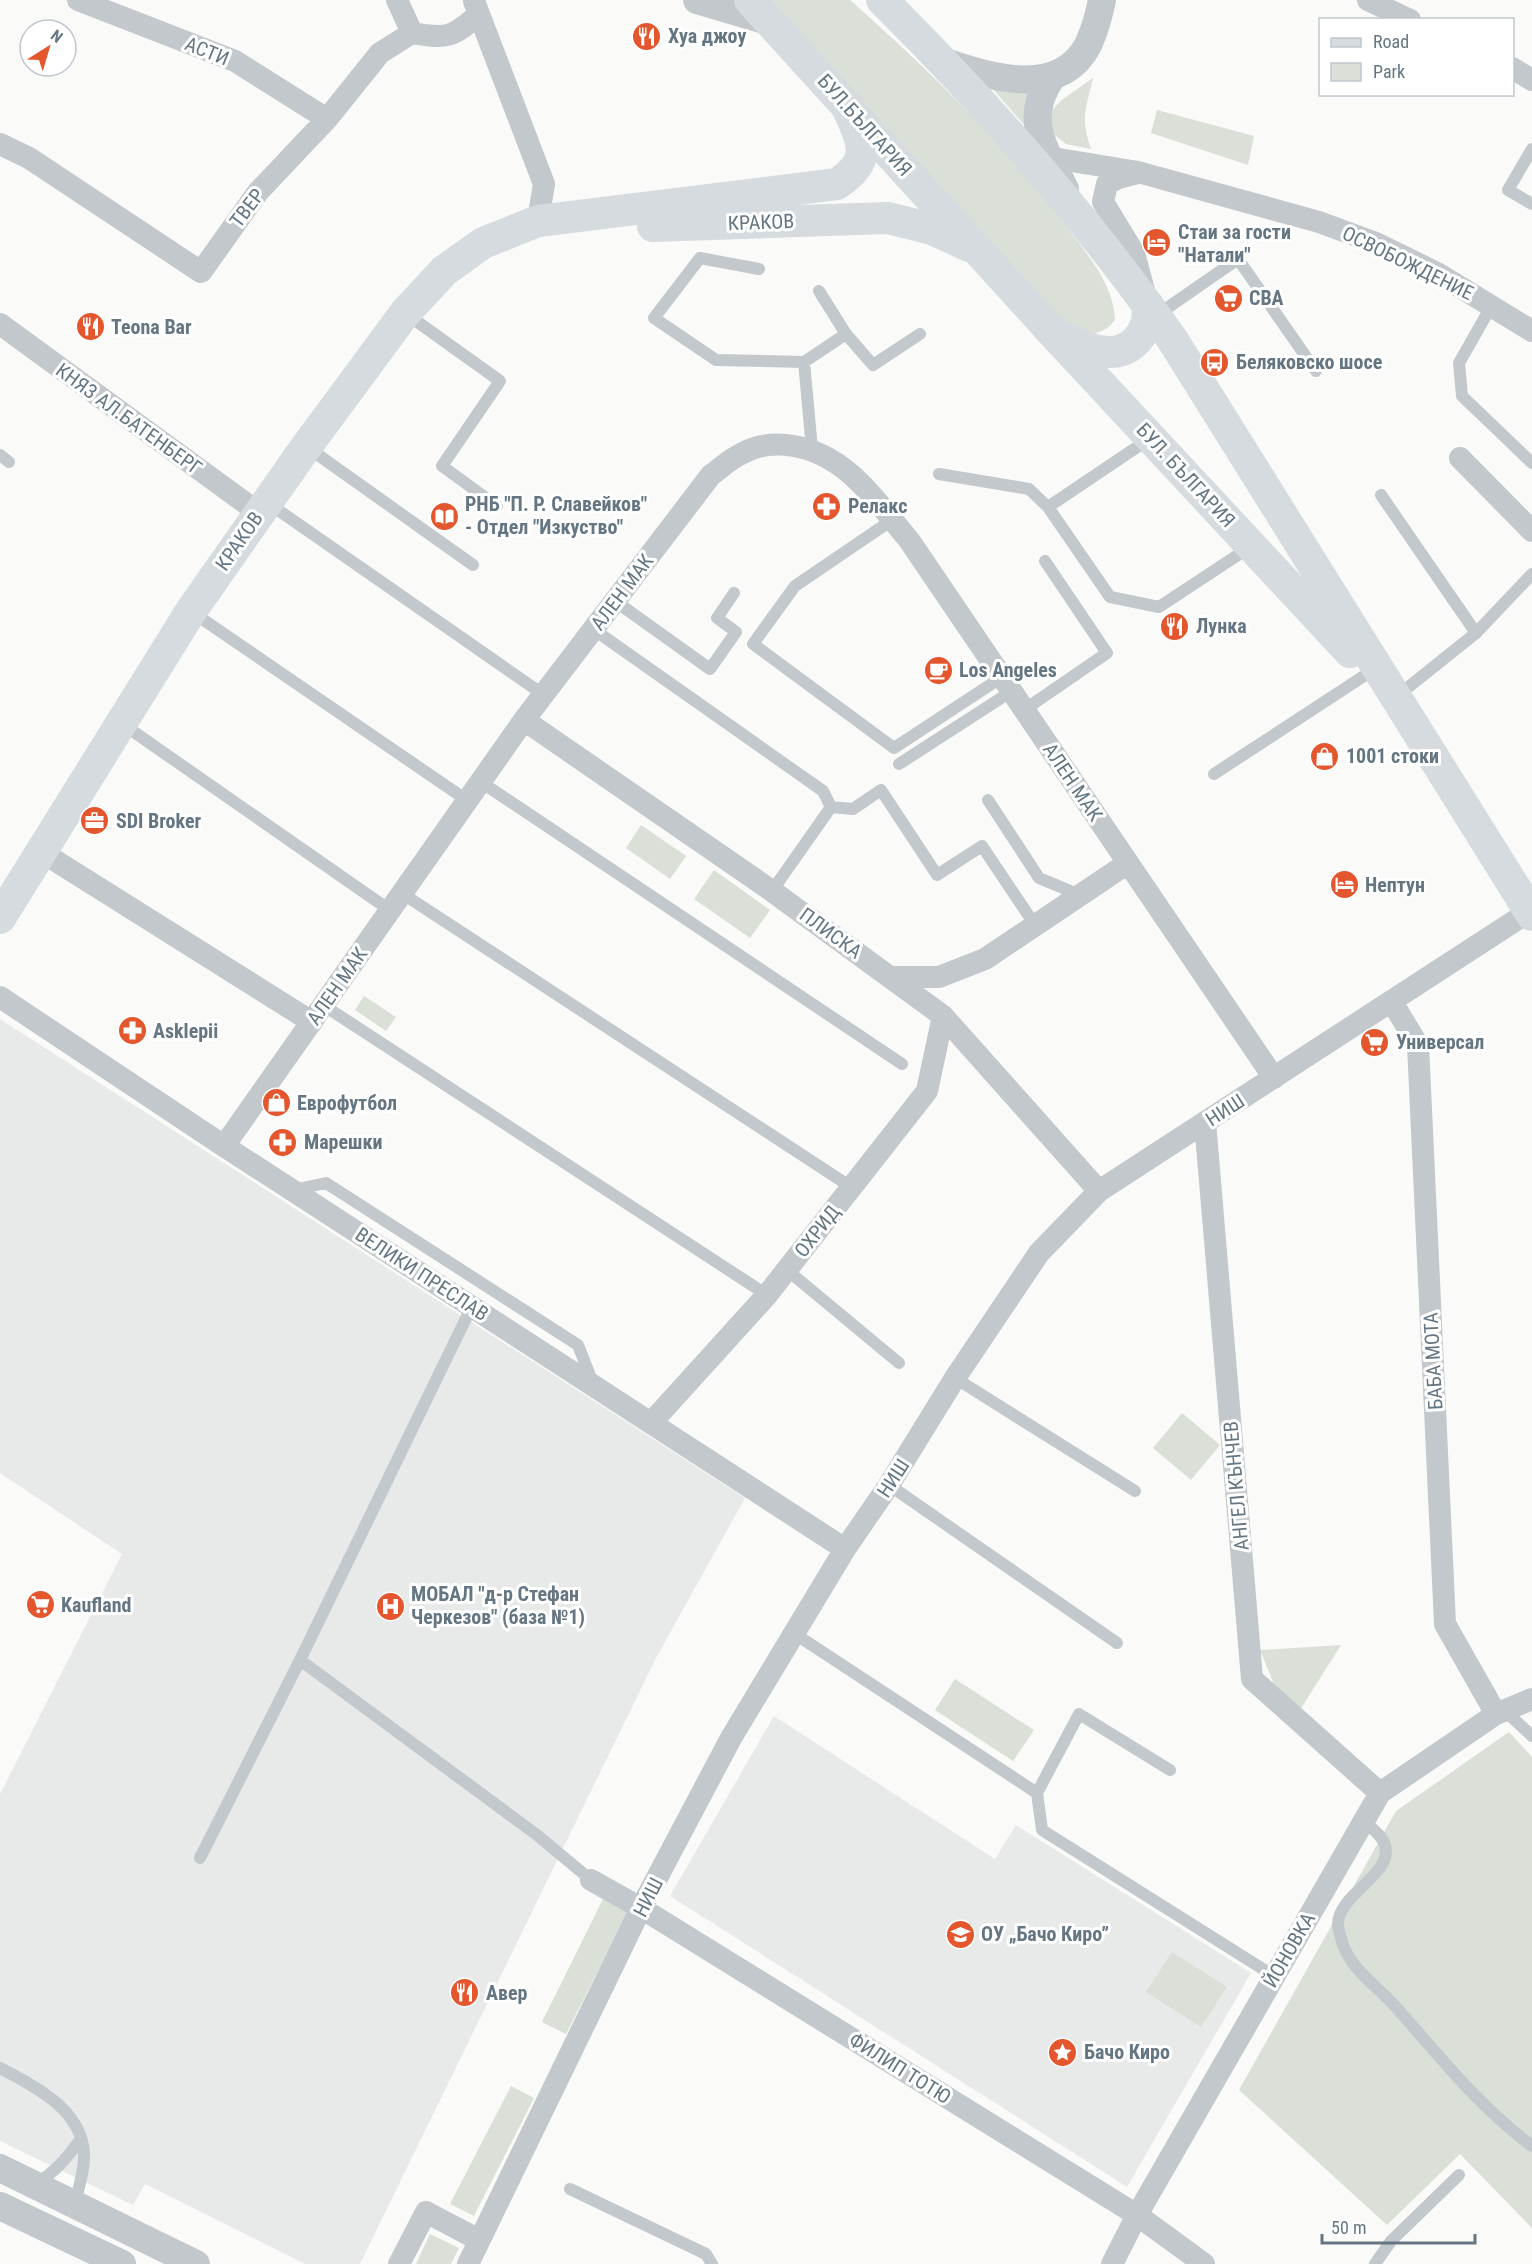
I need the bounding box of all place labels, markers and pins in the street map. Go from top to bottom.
restaurant icon: Хуа джоу [631,20,663,52]
place label: Хуа джоу [668,24,746,48]
place label: Стаи за гости "Натали" [1178,220,1291,267]
hotel icon: Стаи за гости "Натали" [1141,227,1173,259]
supermarket icon: CBA [1212,282,1244,314]
place label: CBA [1249,286,1284,310]
restaurant icon: Teona Bar [74,311,106,343]
place label: Teona Bar [111,315,192,339]
bus stop icon: Беляковско шосе [1199,346,1231,378]
place label: Беляковско шосе [1236,350,1382,374]
pharmacy icon: Релакс [811,490,843,522]
place label: РНБ "П. Р. Славейков" - Отдел "Изкуство" [465,492,647,539]
place label: Релакс [848,494,907,518]
library icon: РНБ "П. Р. Славейков" - Отдел "Изкуство" [428,500,460,532]
restaurant icon: Лунка [1159,610,1191,642]
place label: Лунка [1196,614,1247,638]
cafe icon: Los Angeles [922,654,954,686]
place label: Los Angeles [959,658,1057,682]
shop icon: 1001 стоки [1309,740,1341,772]
place label: 1001 стоки [1346,744,1439,768]
office icon: SDI Broker [79,805,111,837]
place label: SDI Broker [116,809,201,833]
hotel icon: Нептун [1328,869,1360,901]
place label: Нептун [1365,873,1425,897]
pharmacy icon: Asklepii [116,1015,148,1047]
place label: Asklepii [153,1019,218,1043]
supermarket icon: Универсал [1359,1026,1391,1058]
place label: Универсал [1396,1030,1484,1054]
shop icon: Еврофутбол [260,1087,292,1119]
place label: Еврофутбол [297,1091,397,1115]
pharmacy icon: Марешки [267,1126,299,1158]
place label: Марешки [304,1130,383,1154]
place label: МОБАЛ "д-р Стефан Черкезов" (база №1) [411,1582,585,1629]
supermarket icon: Kaufland [24,1589,56,1621]
hospital icon: МОБАЛ "д-р Стефан Черкезов" (база №1) [374,1590,406,1622]
place label: Kaufland [61,1593,132,1617]
school or university icon: ОУ „Бачо Киро” [944,1918,976,1950]
place label: ОУ „Бачо Киро” [981,1922,1109,1946]
restaurant icon: Авер [449,1977,481,2009]
place label: Авер [486,1981,527,2005]
place icon: Бачо Киро [1047,2036,1079,2068]
place label: Бачо Киро [1084,2040,1170,2064]

